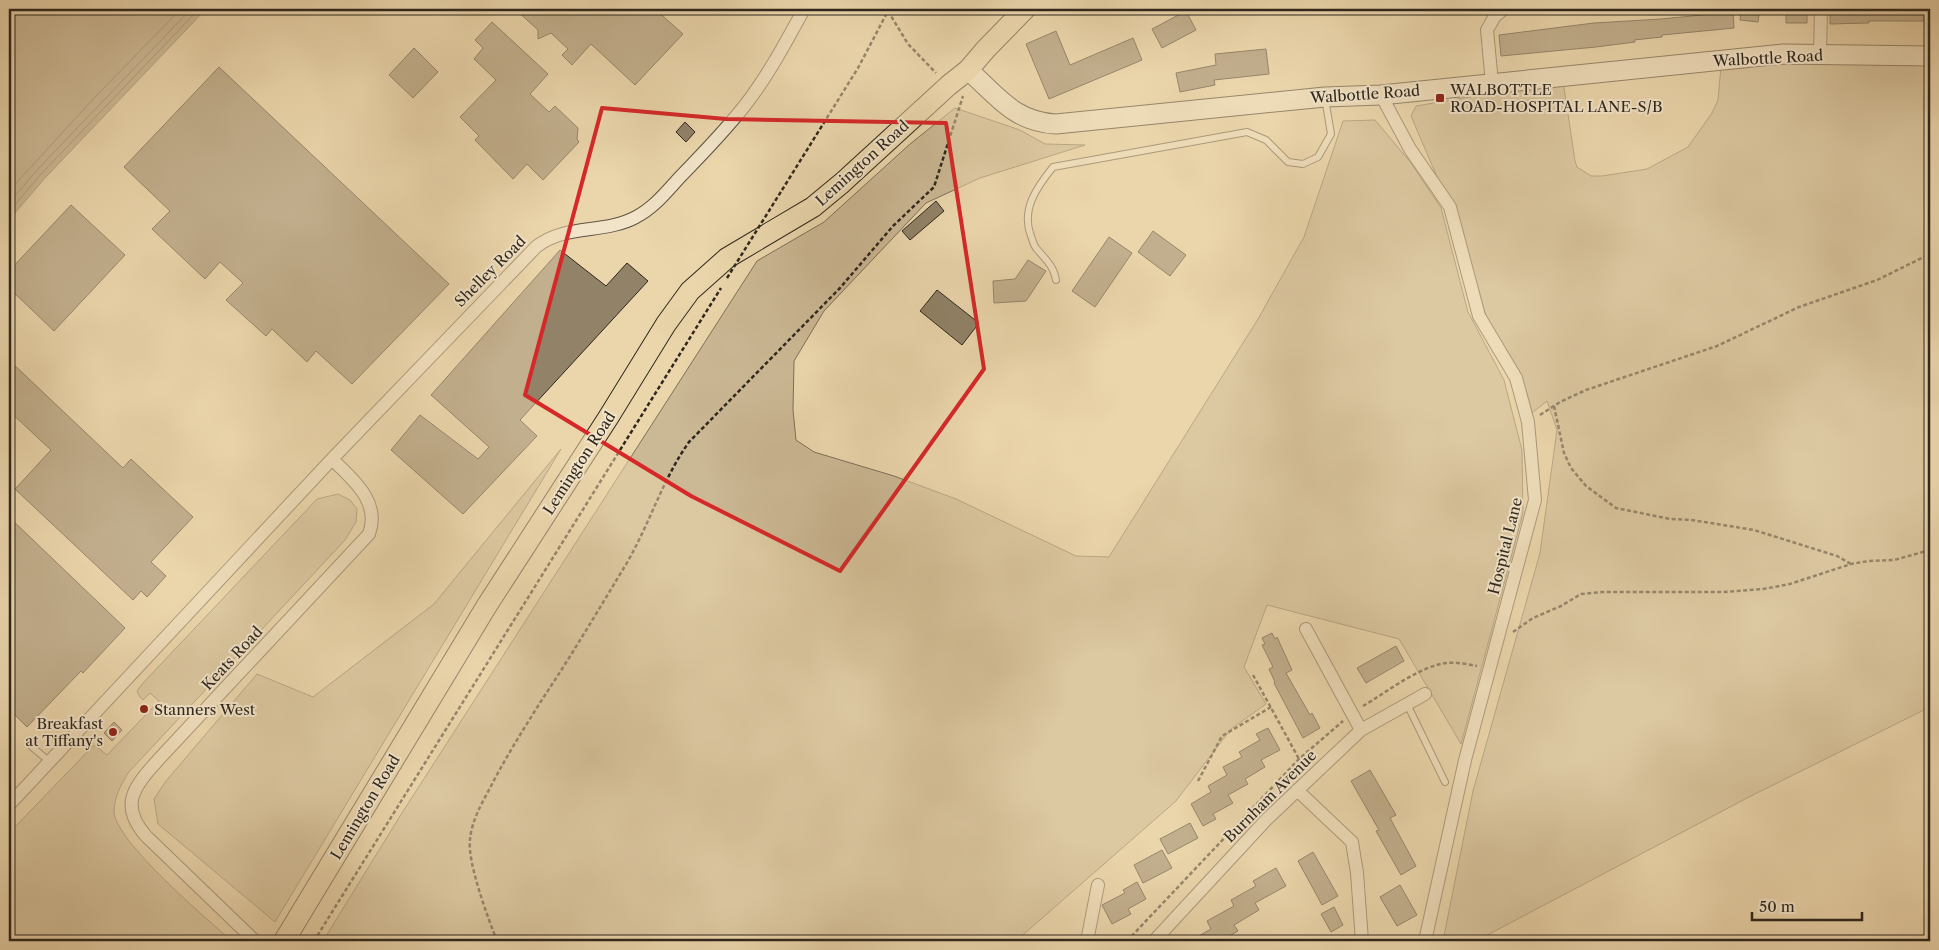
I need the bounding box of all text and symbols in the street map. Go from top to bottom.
street label: Walbottle Road [1711,46,1824,70]
place label: WALBOTTLE ROAD-HOSPITAL LANE-S/B [1449,80,1662,116]
street label: Walbottle Road [1308,81,1421,107]
marker: WALBOTTLE ROAD-HOSPITAL LANE-S/B [1434,92,1446,104]
street label: Lemington Road [811,116,913,210]
street label: Shelley Road [450,231,530,311]
street label: Lemington Road [539,408,619,518]
street label: Hospital Lane [1484,496,1526,596]
street label: Keats Road [198,622,266,694]
place label: Stanners West [154,700,256,719]
marker: Stanners West [138,703,150,715]
place label: Breakfast at Tiffany's [25,714,104,750]
marker: Breakfast at Tiffany's [107,726,119,738]
street label: Burnham Avenue [1220,746,1320,846]
street label: Lemington Road [326,751,404,863]
scale bar [1752,890,1862,922]
text: 50 m [1759,897,1795,916]

